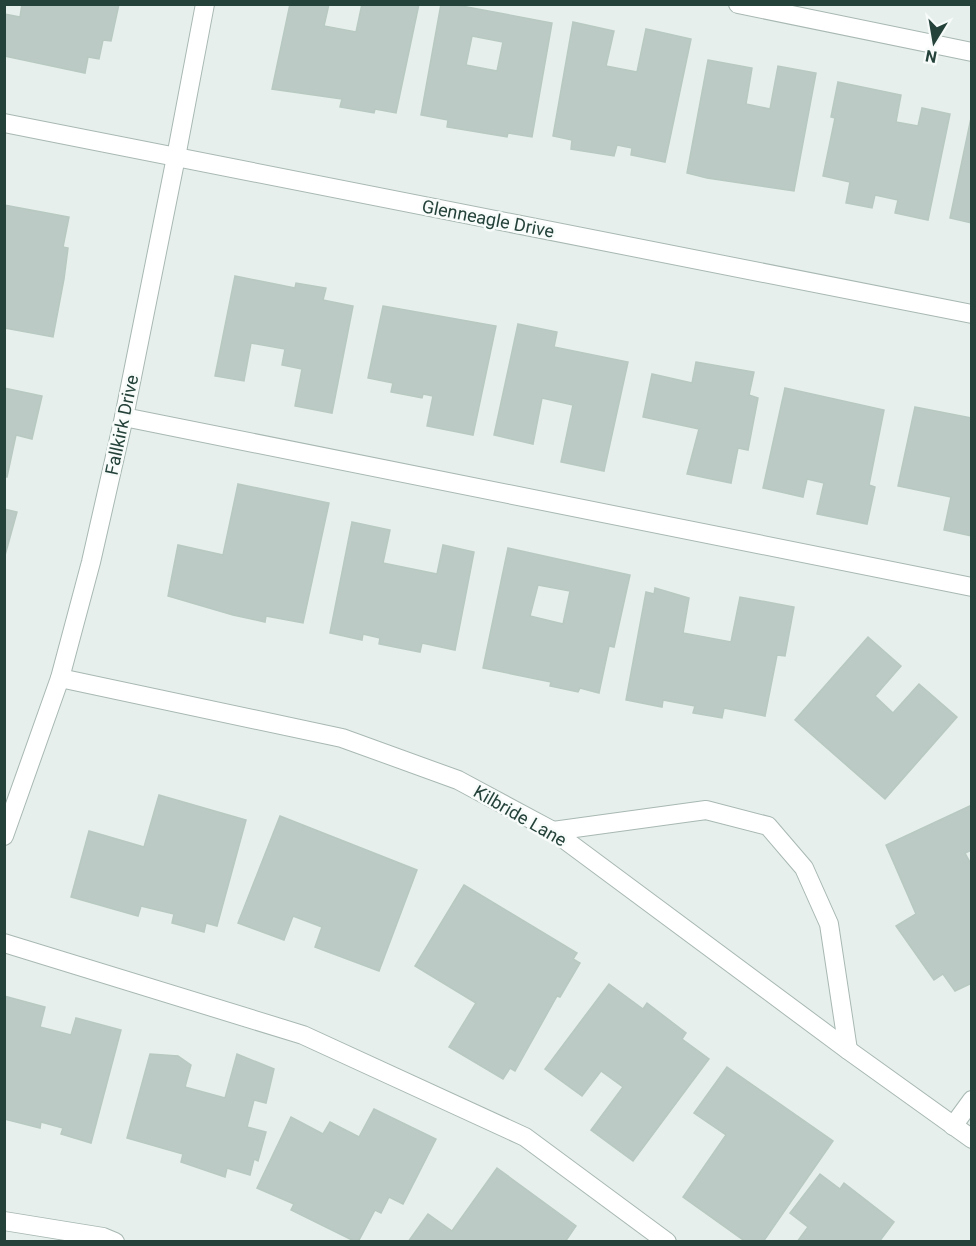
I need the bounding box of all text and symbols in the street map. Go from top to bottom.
north arrow [904,12,964,72]
text: N [924,46,939,67]
street label: Glenneagle Drive [420,195,556,242]
street label: Fallkirk Drive [101,373,142,477]
street label: Kilbride Lane [470,781,570,851]

